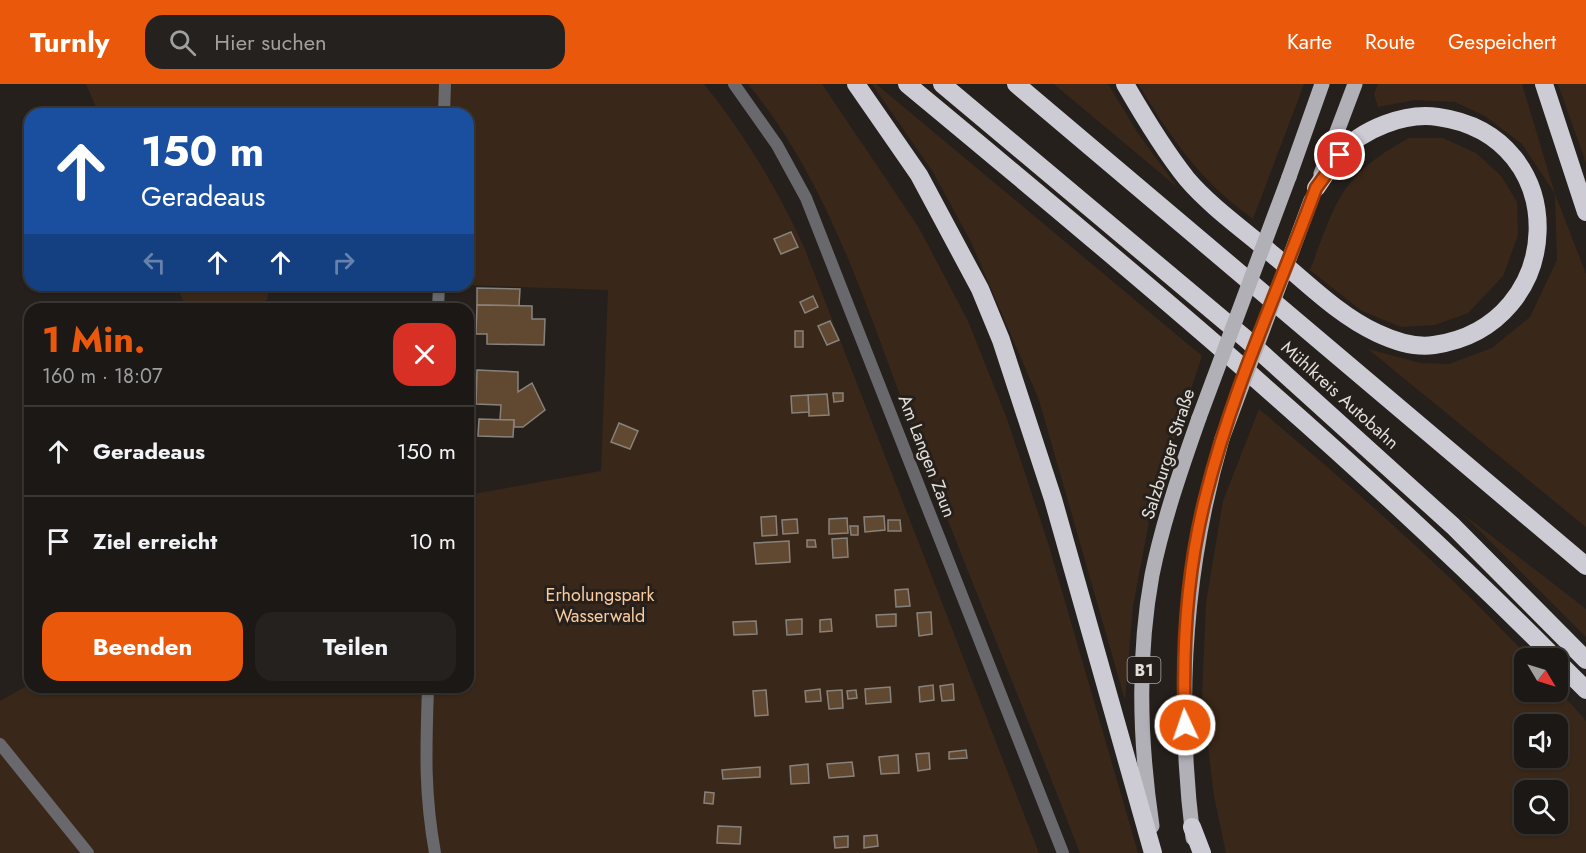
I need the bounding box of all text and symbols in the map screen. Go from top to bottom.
search box [145,15,565,69]
text: Turnly [30,22,109,63]
icon: search [166,26,199,59]
text: Hier suchen [214,26,327,58]
text: Karte [1287,27,1332,57]
text: Route [1365,27,1415,57]
text: Gespeichert [1448,27,1556,57]
text: 150 m [141,121,264,182]
pin [1314,129,1365,180]
icon: ahead [42,132,120,210]
icon: arrive [1323,138,1356,171]
text: Geradeaus [141,177,265,216]
icon: left [138,246,171,279]
icon: ahead [201,246,234,279]
icon: ahead [264,246,297,279]
icon: right [327,246,360,279]
text: 1 Min. [42,313,145,365]
button: close [393,323,456,386]
street label: Mühlkreis Autobahn [1275,335,1405,455]
text: 160 m · 18:07 [42,362,163,391]
street label: Salzburger Straße [1135,385,1201,523]
street label: Am Langen Zaun [892,391,962,521]
icon: ahead [42,435,75,468]
text: Geradeaus [93,435,205,467]
text: 150 m [397,435,456,467]
icon: arrive [42,525,75,558]
text: Ziel erreicht [93,525,217,557]
text: 10 m [409,525,456,557]
park label: Erholungspark Wasserwald [546,582,655,629]
button: Beenden [42,612,243,681]
button: Teilen [255,612,456,681]
north arrow [1514,648,1568,702]
map controls [1514,648,1568,834]
road number: B1 [1128,657,1160,683]
position arrow [1153,693,1217,757]
button: sound [1514,714,1568,768]
button: search [1514,780,1568,834]

